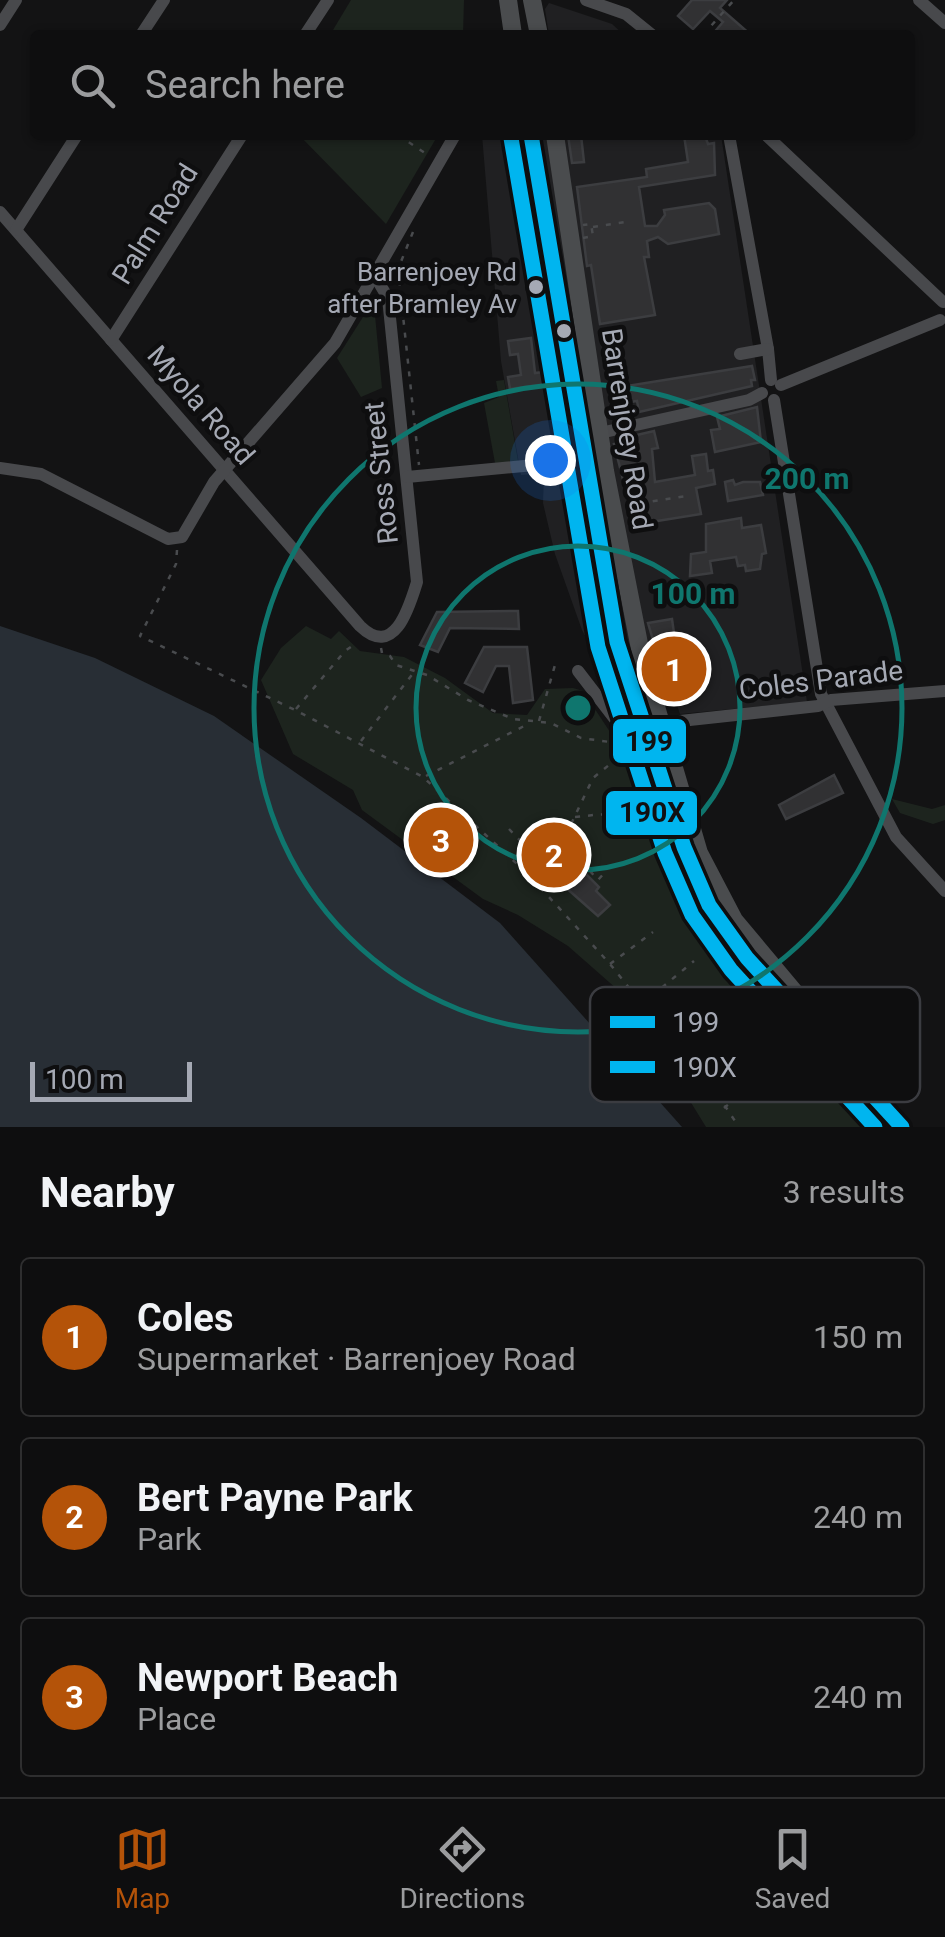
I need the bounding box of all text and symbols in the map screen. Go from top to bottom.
search box [30,30,915,140]
icon: search [65,58,120,113]
text: Search here [145,63,345,107]
street label: Palm Road [105,158,205,290]
place label: Barrenjoey Rd after Bramley Av [327,257,517,319]
marker: Barrenjoey Rd after Bramley Av [526,277,546,297]
unlabelled marker [554,321,574,341]
street label: Barrenjoey Road [595,326,659,532]
street label: Myola Road [140,339,262,471]
street label: Ross Street [357,400,405,546]
your location [525,435,576,486]
text: 200 m [764,461,850,496]
text: 100 m [650,576,736,611]
pin: 1 [642,632,706,706]
street label: Coles Parade [737,654,905,706]
centre of rings [560,690,596,726]
line badge: 199 [611,717,688,765]
text: 199 [625,725,673,758]
line badge: 190X [604,789,699,837]
text: 190X [619,796,685,829]
pin: 3 [408,802,474,878]
pin: 2 [522,818,586,892]
legend [590,987,920,1102]
text: 199 [672,1006,719,1039]
text: 190X [672,1051,737,1084]
scale bar [30,1057,192,1102]
text: 100 m [45,1063,124,1096]
text: Nearby [40,1168,175,1217]
text: 3 results [783,1173,905,1211]
text: Coles [137,1296,233,1340]
text: 1 [65,1318,84,1356]
text: 150 m [813,1318,903,1356]
text: Supermarket · Barrenjoey Road [137,1340,576,1378]
text: Bert Payne Park [137,1476,413,1520]
text: 2 [65,1498,84,1536]
text: 240 m [813,1498,903,1536]
text: Park [137,1520,201,1558]
text: Newport Beach [137,1656,398,1700]
text: 3 [65,1678,84,1716]
text: 240 m [813,1678,903,1716]
text: Place [137,1700,216,1738]
tab: Map [115,1822,170,1915]
tab: Directions [399,1822,525,1915]
tab: Saved [755,1822,830,1915]

